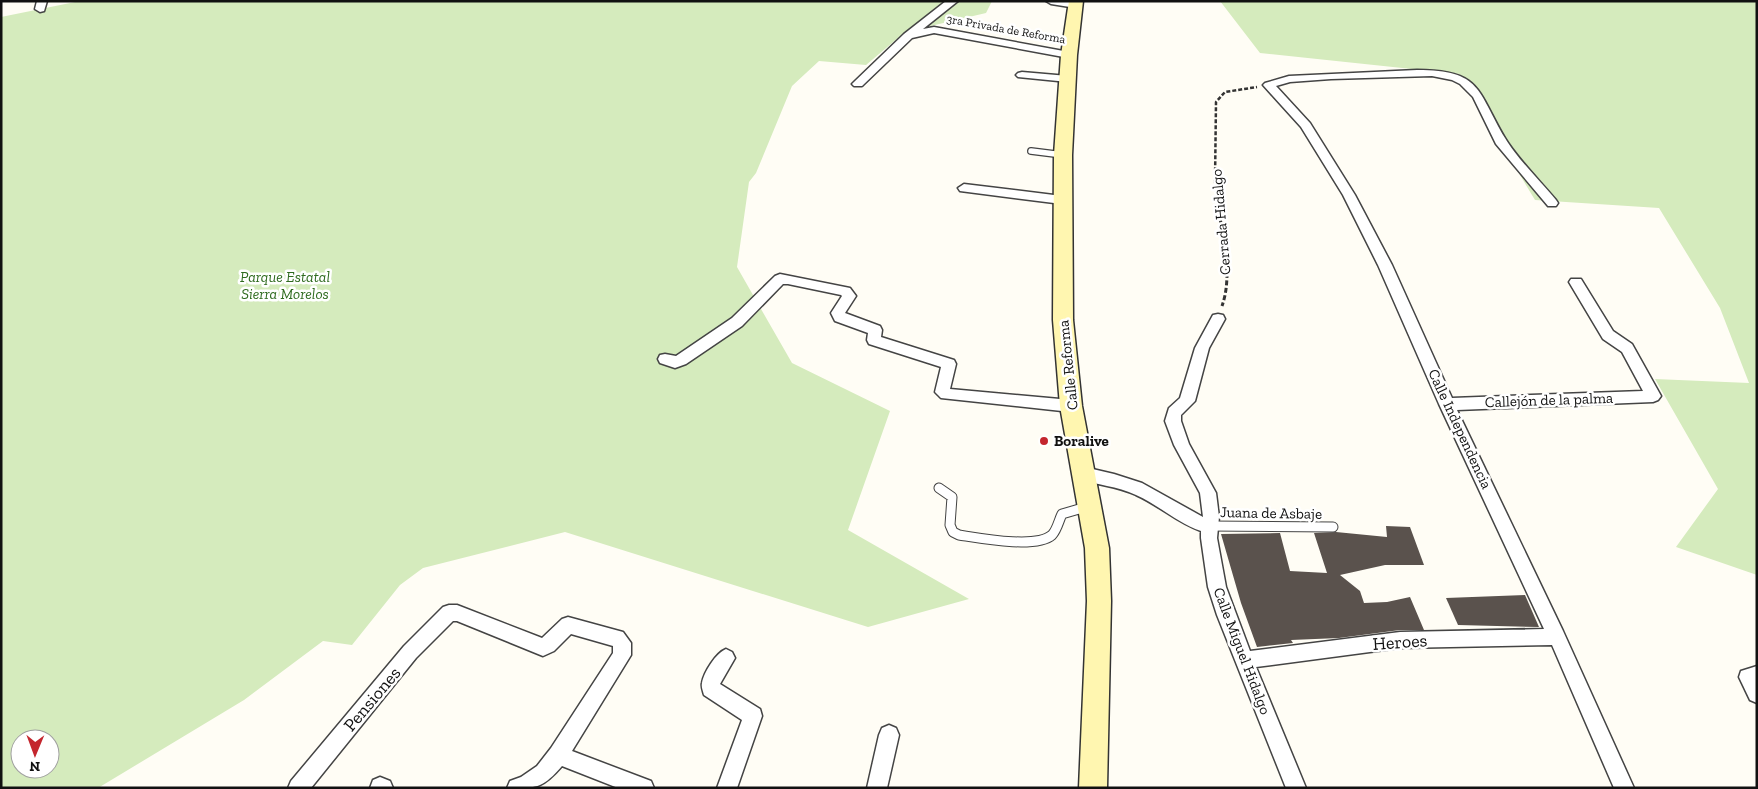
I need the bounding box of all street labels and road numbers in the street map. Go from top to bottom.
street label: 3ra Privada de Reforma [945,12,1067,46]
street label: Cerrada Hidalgo [1207,168,1235,276]
street label: Calle Reforma [1054,319,1082,411]
street label: Calle Independencia [1424,366,1496,492]
street label: Callejón de la palma [1484,389,1614,411]
street label: Juana de Asbaje [1220,503,1322,523]
street label: Calle Miguel Hidalgo [1209,585,1275,717]
street label: Heroes [1372,629,1428,655]
street label: Pensiones [339,662,405,736]

